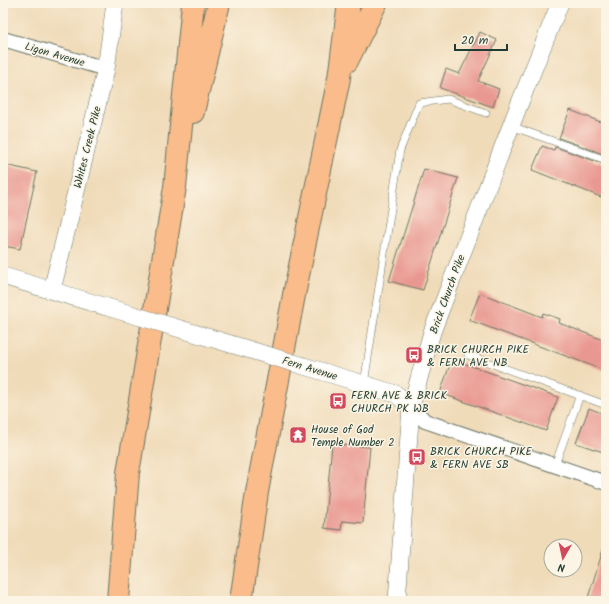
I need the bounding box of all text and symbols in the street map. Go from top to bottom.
scale bar [455,26,507,52]
text: 20 m [461,31,489,50]
street label: Ligon Avenue [23,38,87,72]
street label: Whites Creek Pike [69,104,107,190]
street label: Brick Church Pike [425,252,471,336]
place label: BRICK CHURCH PIKE & FERN AVE NB [427,341,530,372]
bus stop icon: BRICK CHURCH PIKE & FERN AVE NB [404,345,424,365]
street label: Fern Avenue [280,352,340,386]
place label: FERN AVE & BRICK CHURCH PK WB [351,387,447,418]
bus stop icon: FERN AVE & BRICK CHURCH PK WB [328,391,348,411]
place label: House of God Temple Number 2 [311,421,395,452]
temple icon: House of God Temple Number 2 [288,425,308,445]
place label: BRICK CHURCH PIKE & FERN AVE SB [430,443,533,474]
bus stop icon: BRICK CHURCH PIKE & FERN AVE SB [407,447,427,467]
north arrow [543,538,583,578]
text: N [557,557,566,576]

